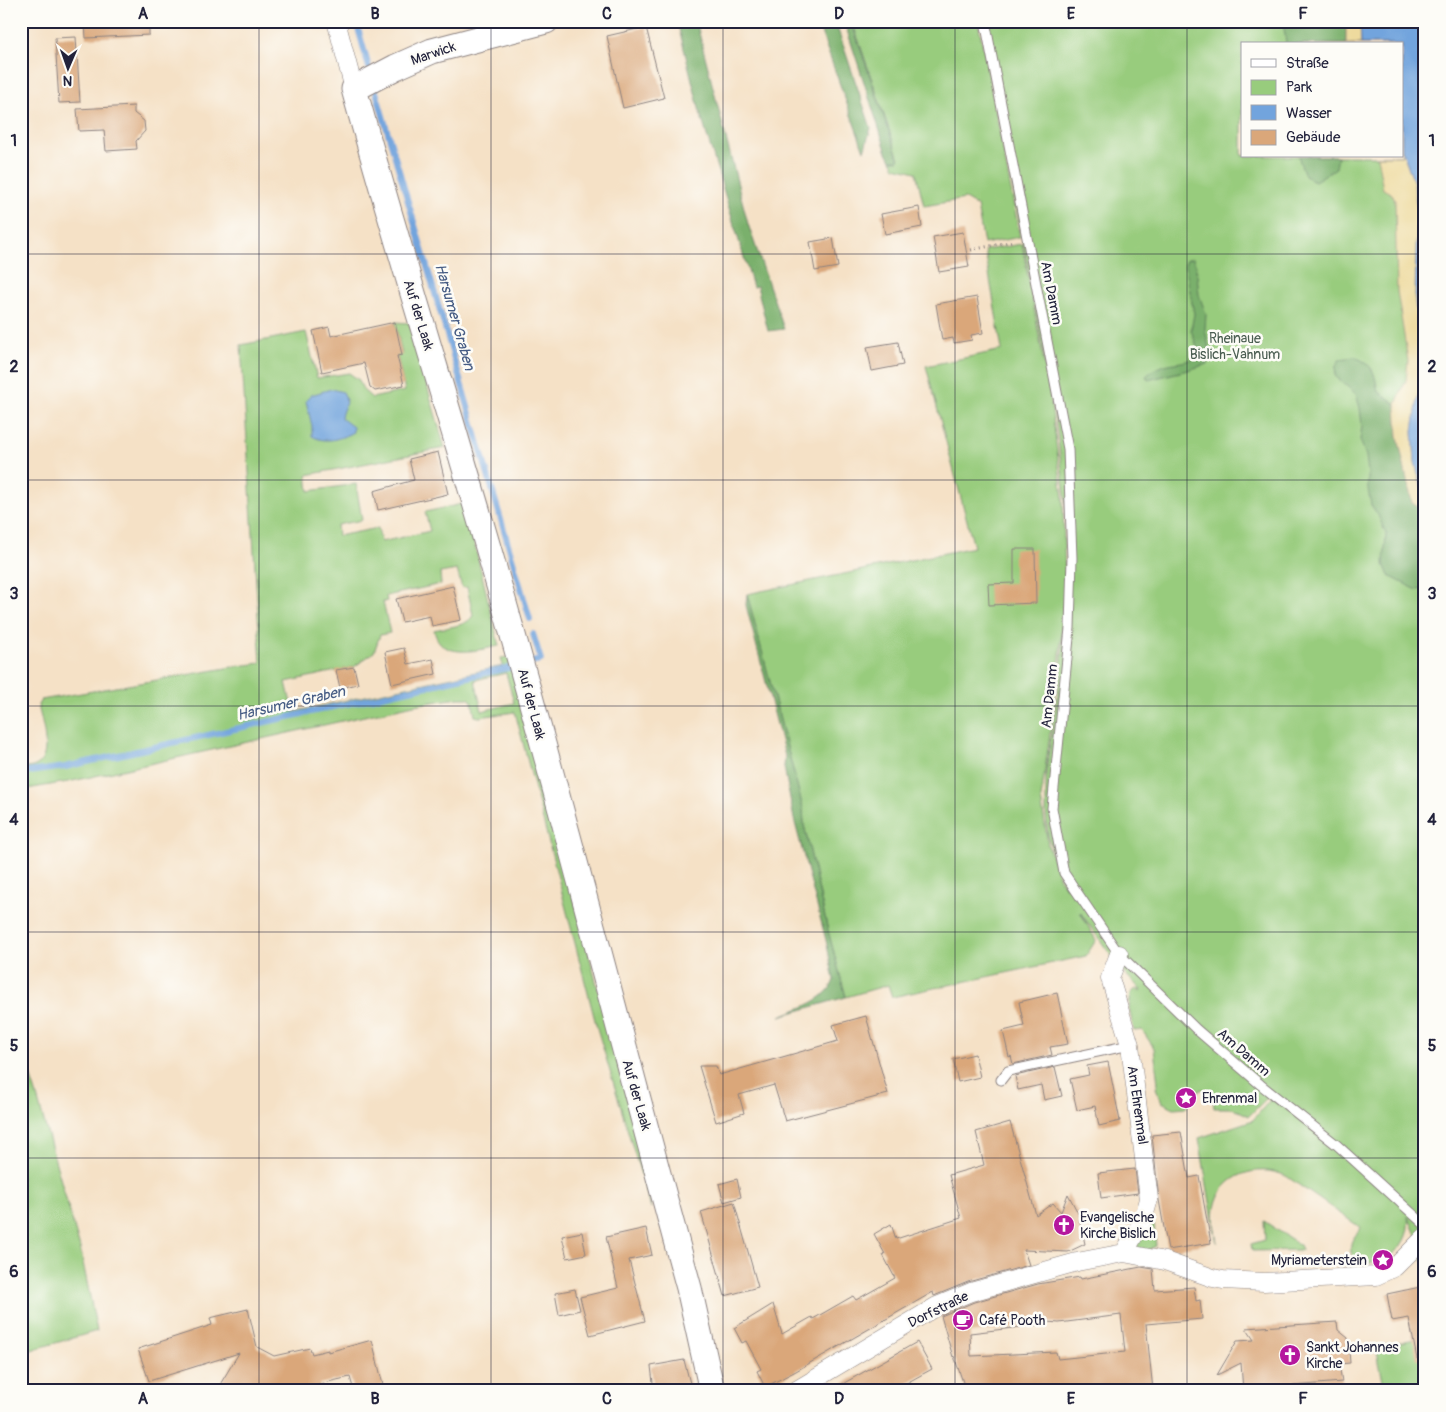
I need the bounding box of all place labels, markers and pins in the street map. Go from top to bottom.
place icon: Ehrenmal [1174,1086,1198,1110]
place label: Ehrenmal [1202,1090,1257,1107]
place label: Evangelische Kirche Bislich [1080,1209,1156,1242]
church icon: Evangelische Kirche Bislich [1052,1213,1076,1237]
place icon: Myriameterstein [1371,1248,1395,1272]
place label: Myriameterstein [1271,1252,1367,1269]
cafe icon: Café Pooth [951,1308,975,1332]
place label: Café Pooth [979,1312,1045,1329]
place label: Sankt Johannes Kirche [1306,1339,1399,1372]
church icon: Sankt Johannes Kirche [1278,1343,1302,1367]

